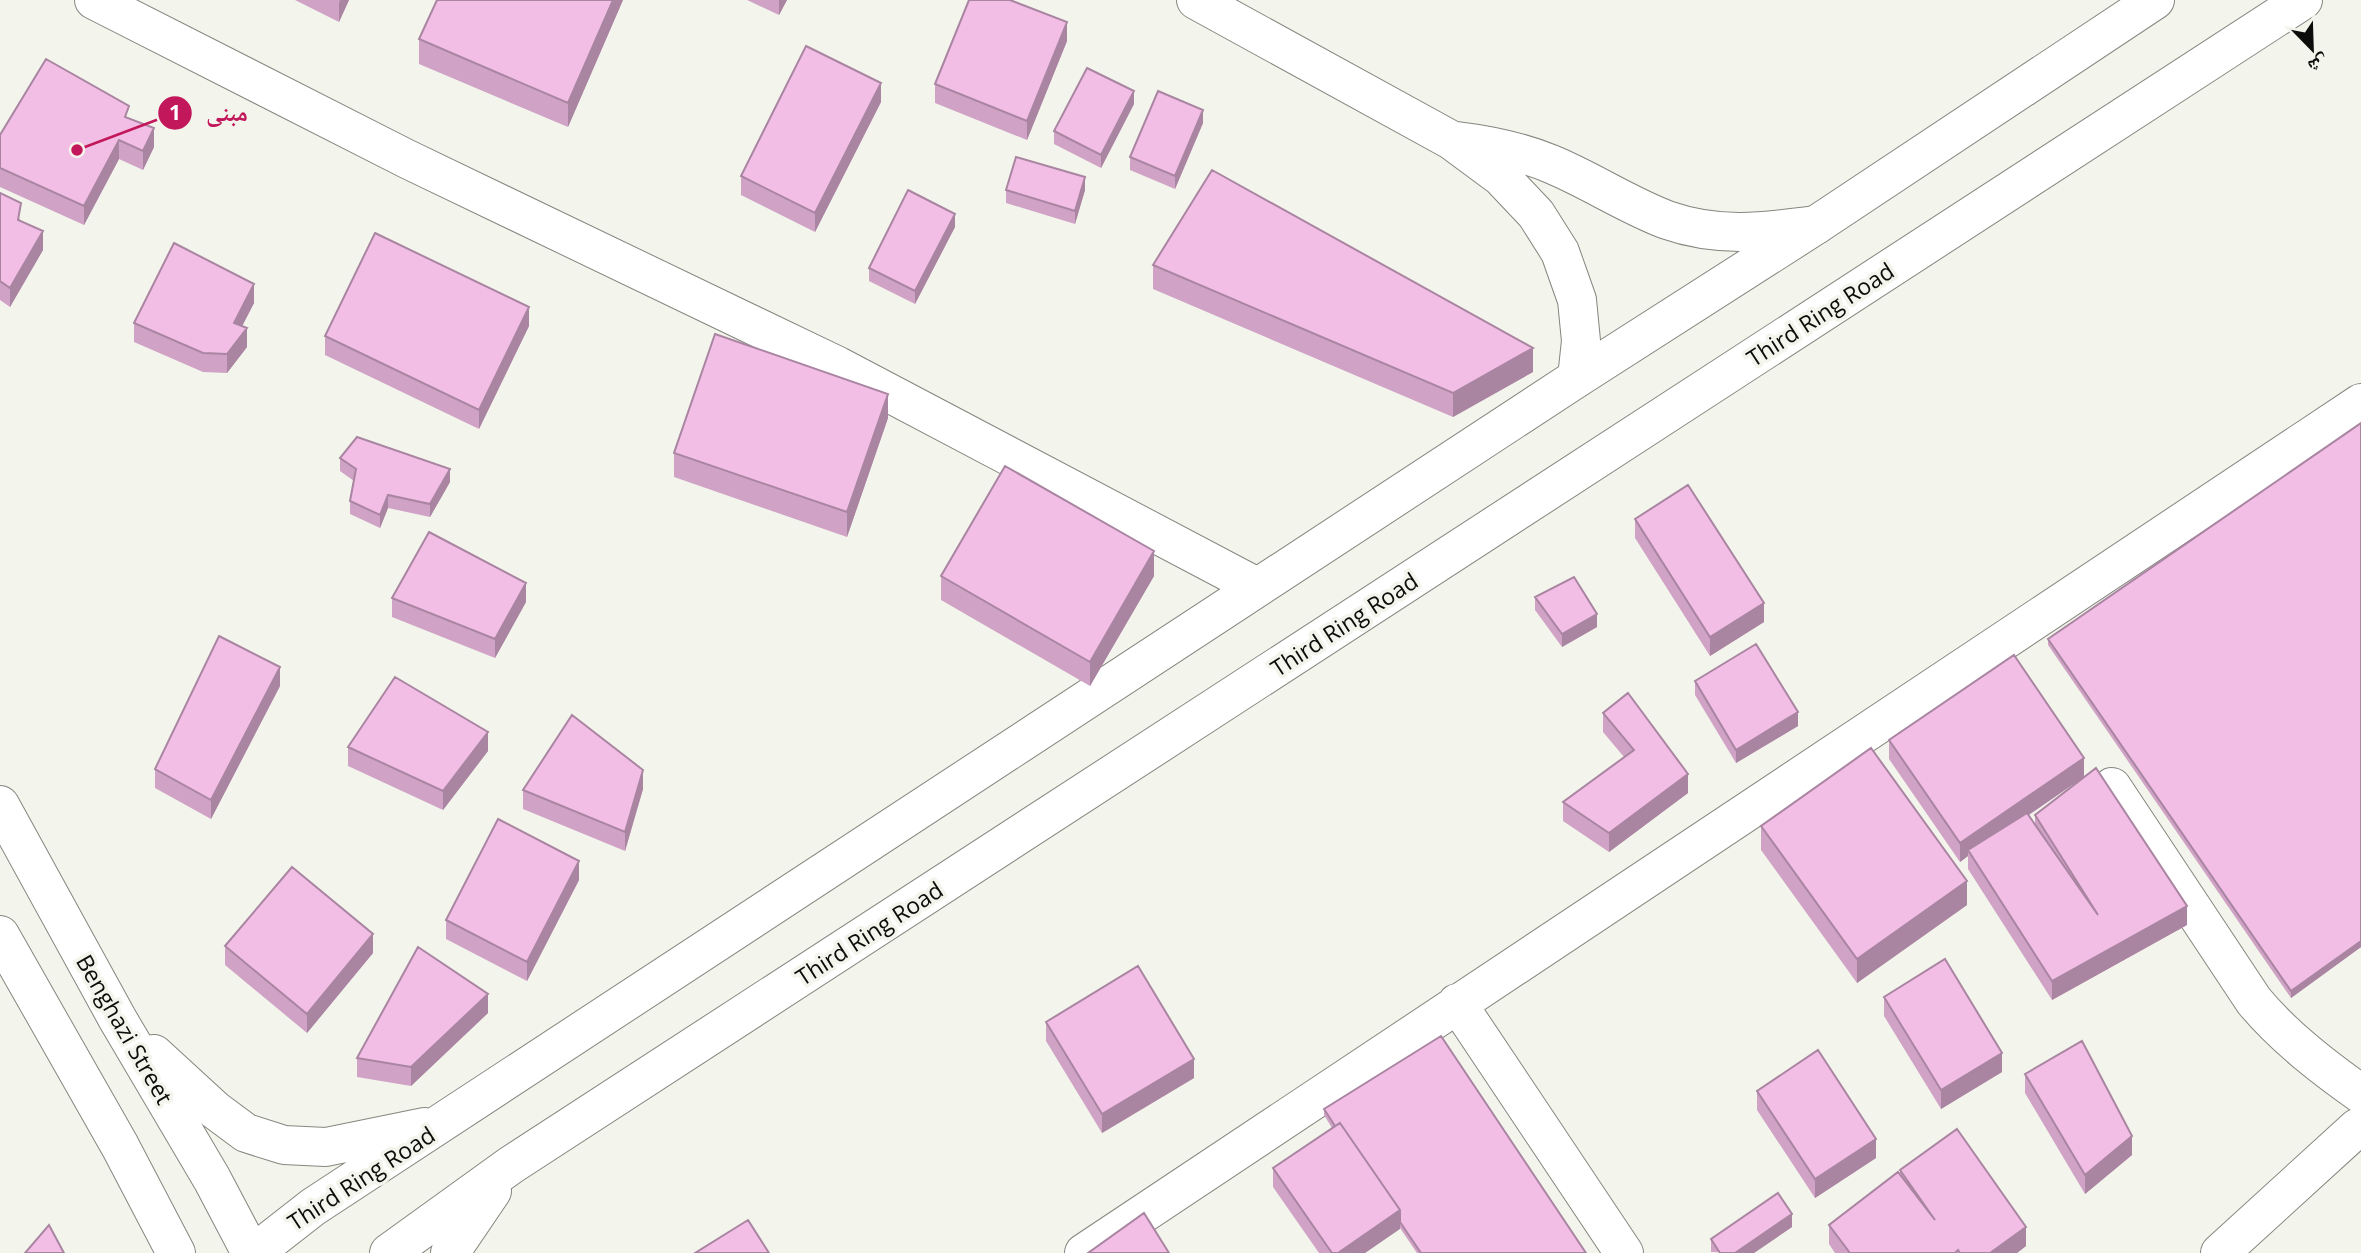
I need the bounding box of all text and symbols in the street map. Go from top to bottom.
north arrow [2277,14,2347,84]
text: ش [2304,49,2333,81]
callout: مبنى [157,90,262,135]
text: مبنى [206,95,248,128]
text: 1 [169,98,181,126]
street label: Third Ring Road [1740,254,1900,374]
street label: Third Ring Road [1264,564,1424,684]
street label: Third Ring Road [789,873,949,993]
street label: Benghazi Street [69,948,181,1110]
street label: Third Ring Road [281,1118,441,1238]

